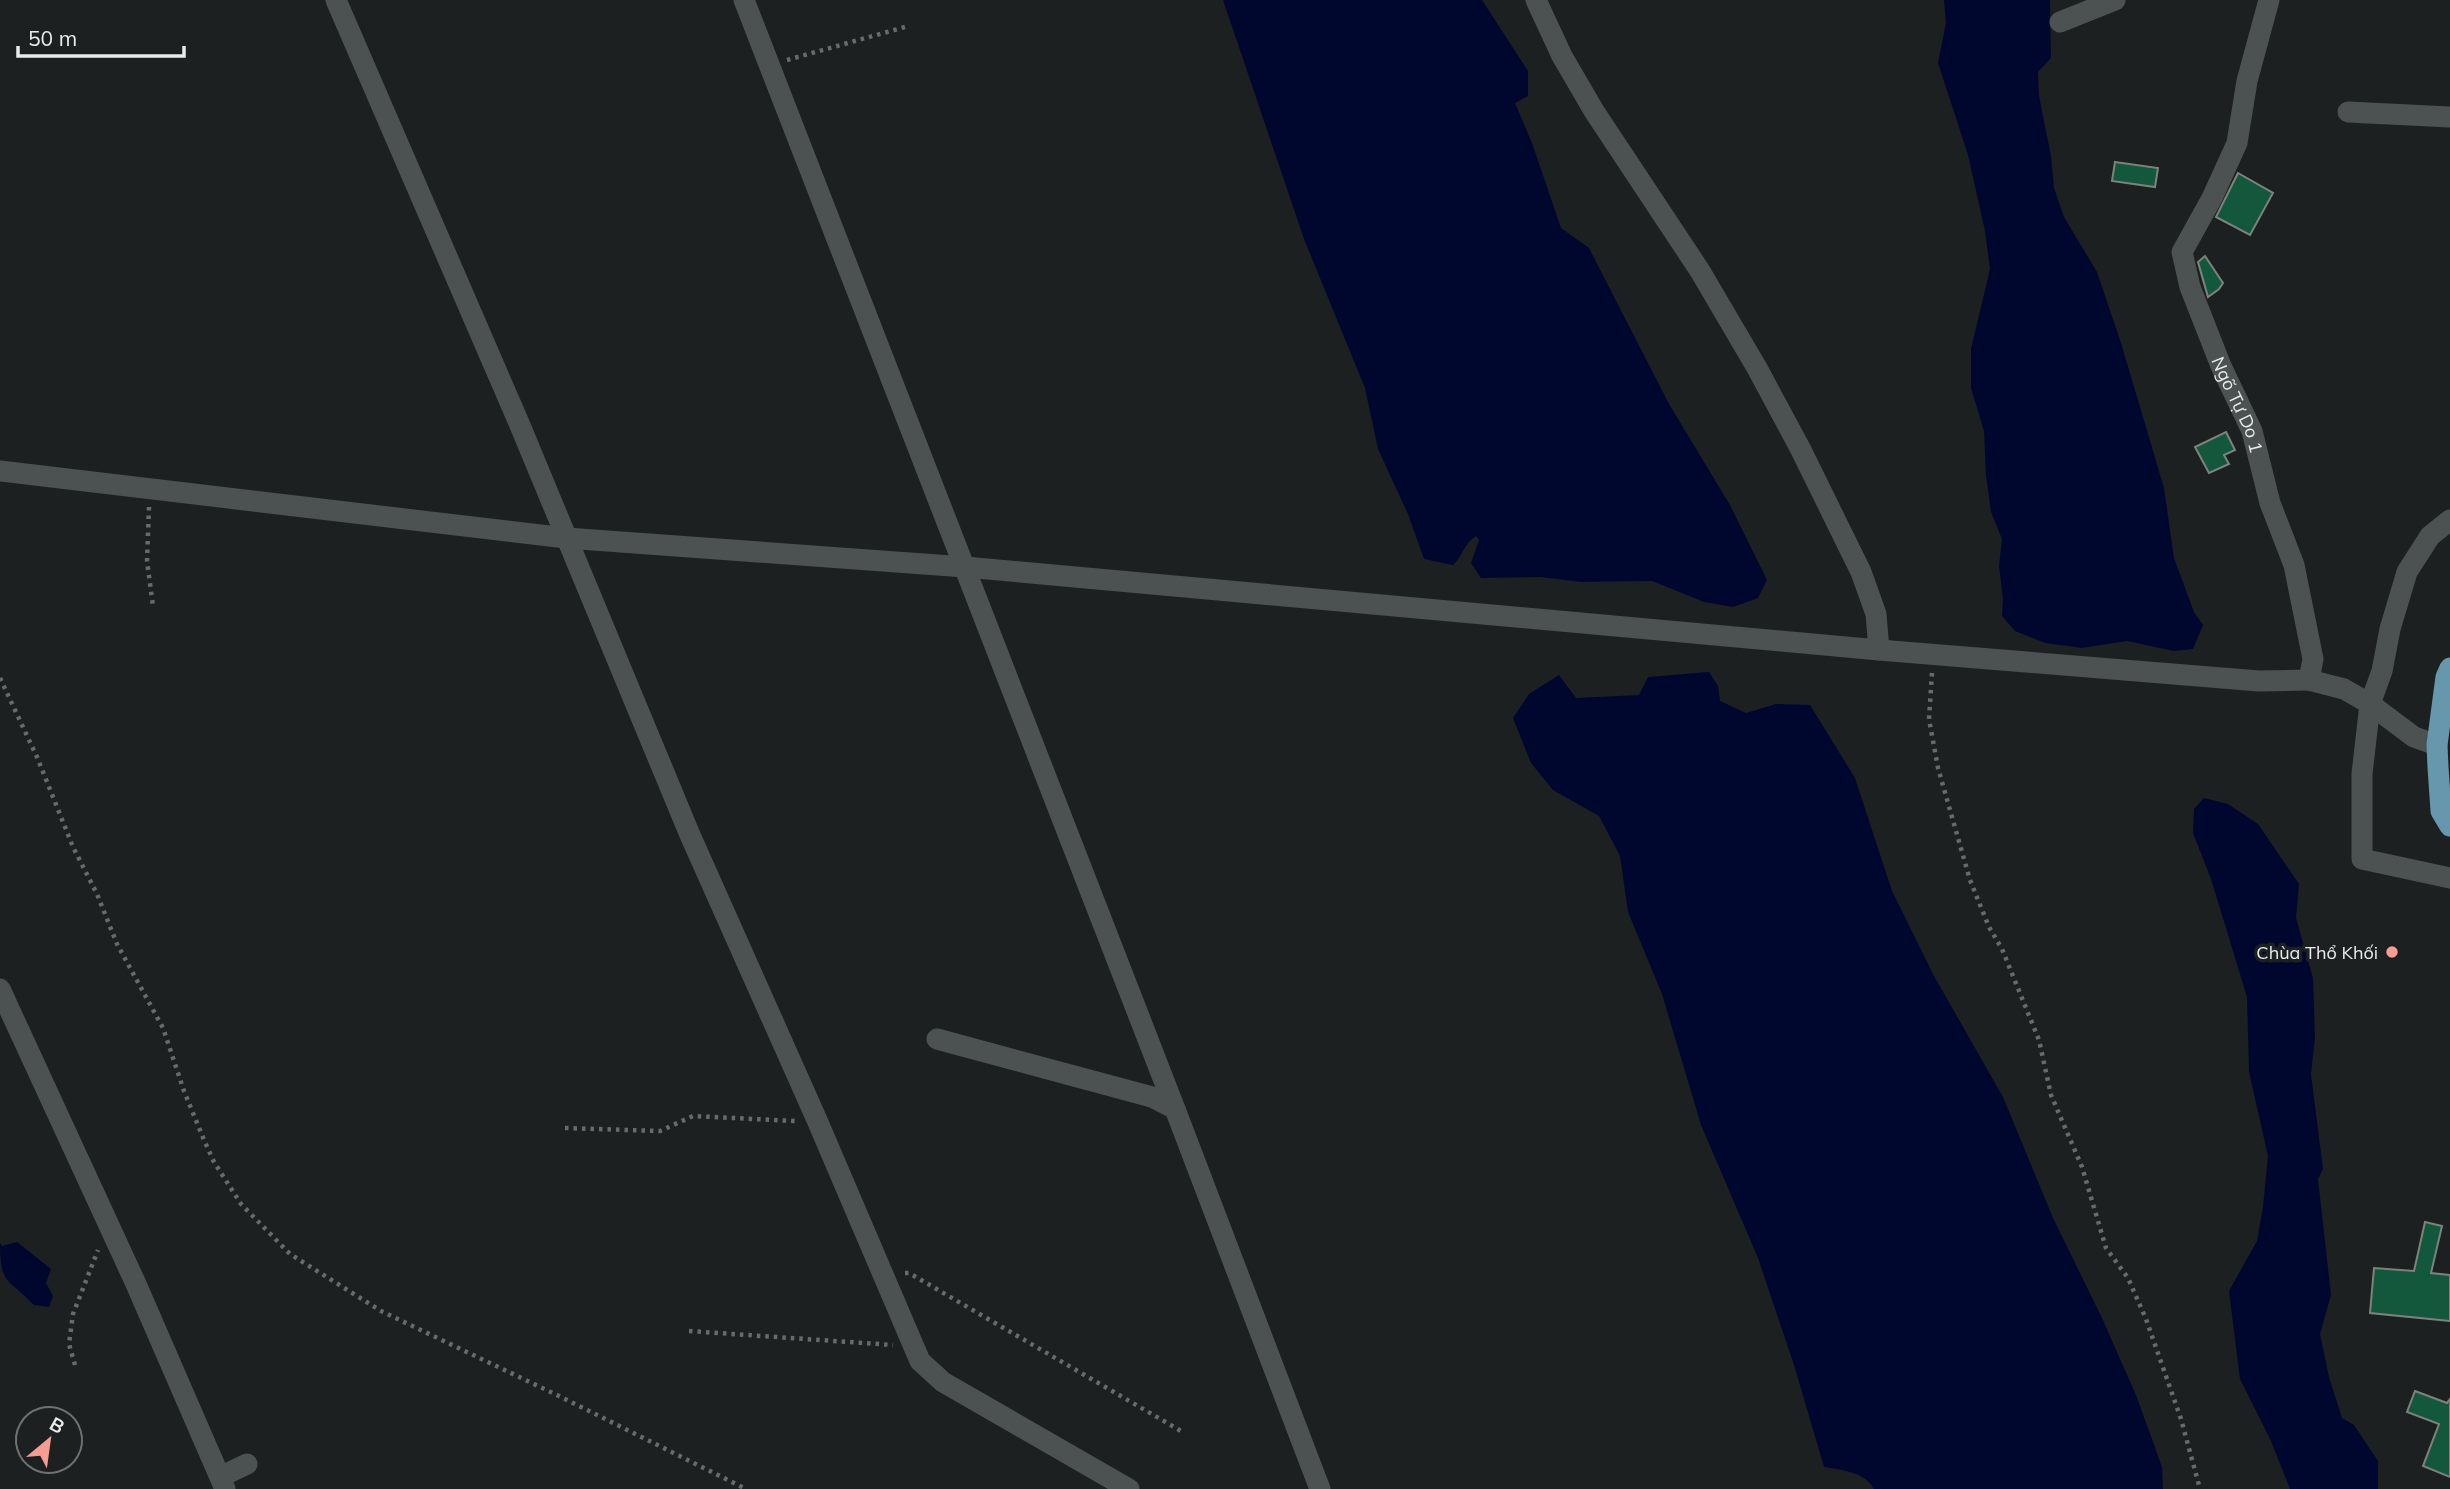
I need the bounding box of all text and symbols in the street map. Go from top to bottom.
scale bar [18,14,184,58]
text: 50 m [28,25,77,51]
street label: Ngõ Tự Do 1 [2207,353,2268,455]
place label: Chùa Thổ Khối [2256,941,2378,964]
marker: Chùa Thổ Khối [2384,944,2400,960]
north arrow [14,1405,84,1475]
text: B [46,1411,69,1439]

